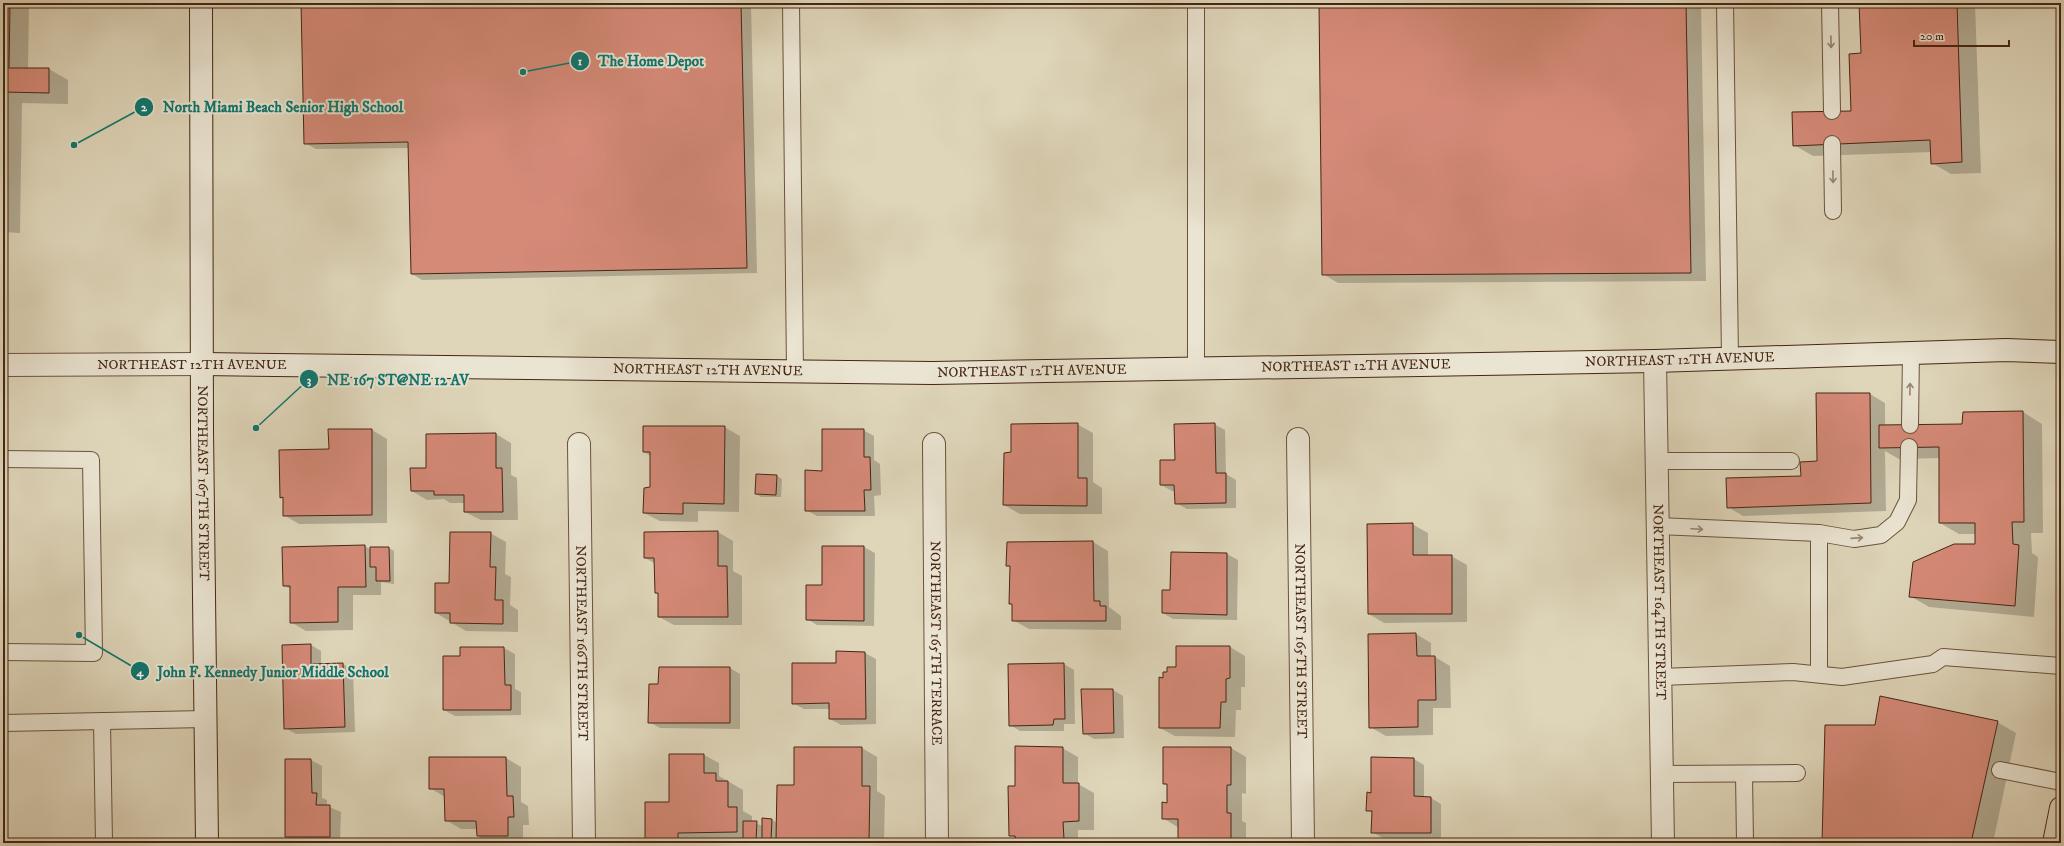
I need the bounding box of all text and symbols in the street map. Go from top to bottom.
scale bar [1914,22,2009,48]
text: 20 m [1920,29,1944,44]
one-way arrow [1827,35,1835,48]
callout: The Home Depot [570,47,712,74]
text: The Home Depot [597,52,704,71]
text: 1 [578,54,583,69]
callout: North Miami Beach Senior High School [134,94,411,121]
text: North Miami Beach Senior High School [163,98,404,117]
text: 2 [141,100,148,115]
one-way arrow [1829,170,1837,183]
street label: NORTHEAST 12TH AVENUE [1585,348,1775,371]
street label: NORTHEAST 12TH AVENUE [1261,355,1451,377]
street label: NORTHEAST 12TH AVENUE [97,356,287,374]
street label: NORTHEAST 12TH AVENUE [613,360,803,380]
street label: NORTHEAST 12TH AVENUE [937,361,1127,382]
callout: NE 167 ST@NE 12 AV [299,366,477,393]
text: NE 167 ST@NE 12 AV [327,371,470,390]
text: 3 [307,373,312,388]
one-way arrow [1907,383,1914,396]
street label: NORTHEAST 167TH STREET [193,385,213,581]
street label: NORTHEAST 164TH STREET [1648,504,1670,701]
one-way arrow [1690,525,1703,532]
one-way arrow [1850,535,1863,542]
street label: NORTHEAST 165TH TERRACE [926,541,945,745]
street label: NORTHEAST 165TH STREET [1290,543,1311,739]
street label: NORTHEAST 166TH STREET [571,545,592,741]
callout: John F. Kennedy Junior Middle School [130,658,397,685]
text: John F. Kennedy Junior Middle School [155,663,389,682]
text: 4 [136,665,145,680]

